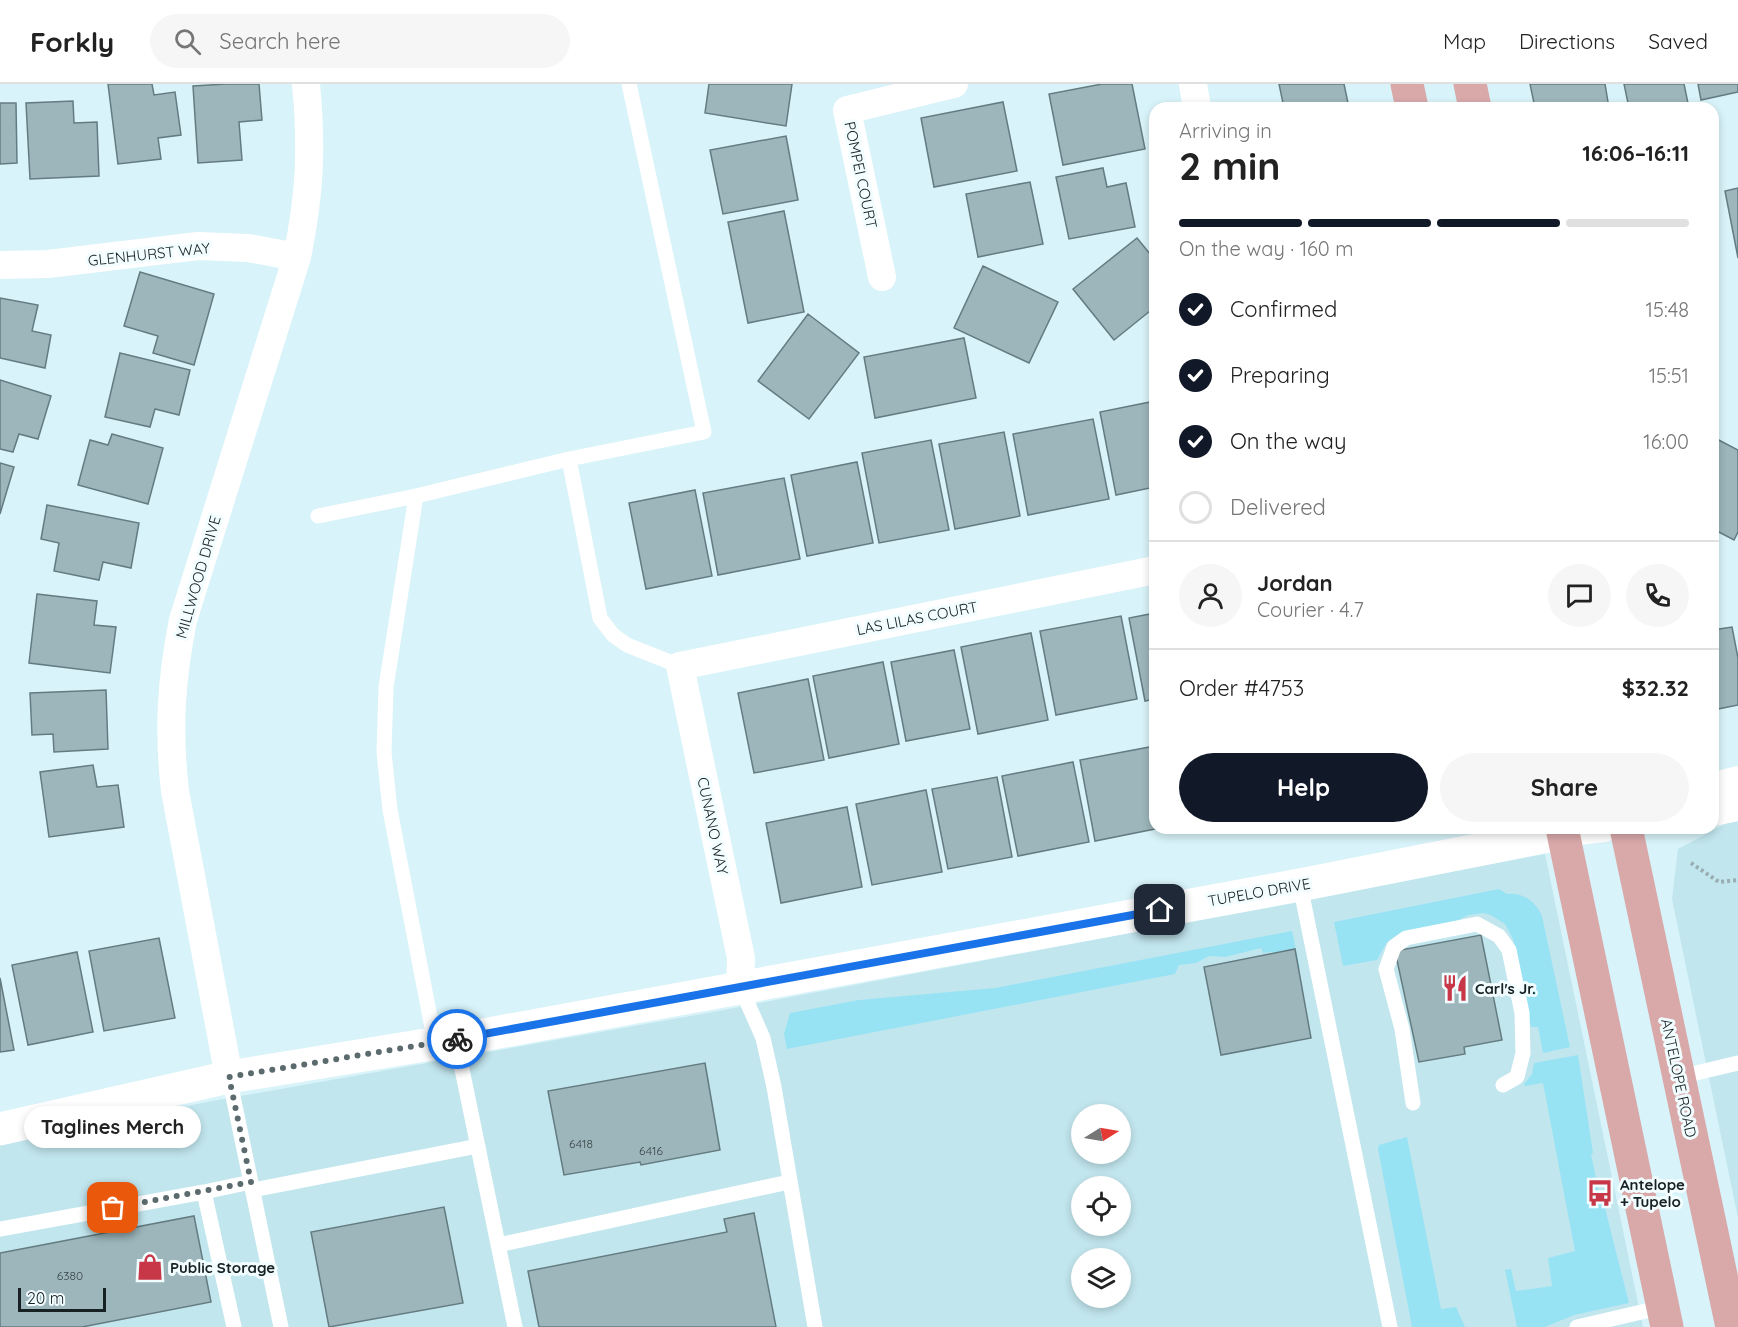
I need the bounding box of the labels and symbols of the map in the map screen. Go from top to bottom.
street label: POMPEI COURT [840,120,882,230]
street label: GLENHURST WAY [87,238,212,270]
street label: MILLWOOD DRIVE [171,513,225,641]
street label: LAS LILAS COURT [855,597,979,639]
street label: CUNANO WAY [693,775,733,877]
street label: TUPELO DRIVE [1206,874,1312,910]
pin [1134,884,1185,935]
restaurant icon: Carl's Jr. [1440,973,1470,1003]
place label: Carl's Jr. [1475,979,1536,998]
courier [427,1009,487,1069]
street label: ANTELOPE ROAD [1657,1017,1701,1139]
north arrow [1071,1104,1131,1164]
callout: Taglines Merch [24,1106,201,1148]
house number: 6418 [569,1136,593,1151]
house number: 6416 [639,1143,663,1158]
place label: Antelope + Tupelo [1620,1175,1685,1211]
bus stop icon: Antelope + Tupelo [1585,1178,1615,1208]
pin [87,1182,138,1233]
shop icon: Public Storage [135,1252,165,1282]
place label: Public Storage [170,1258,275,1277]
house number: 6380 [57,1268,83,1283]
scale bar [18,1285,106,1312]

